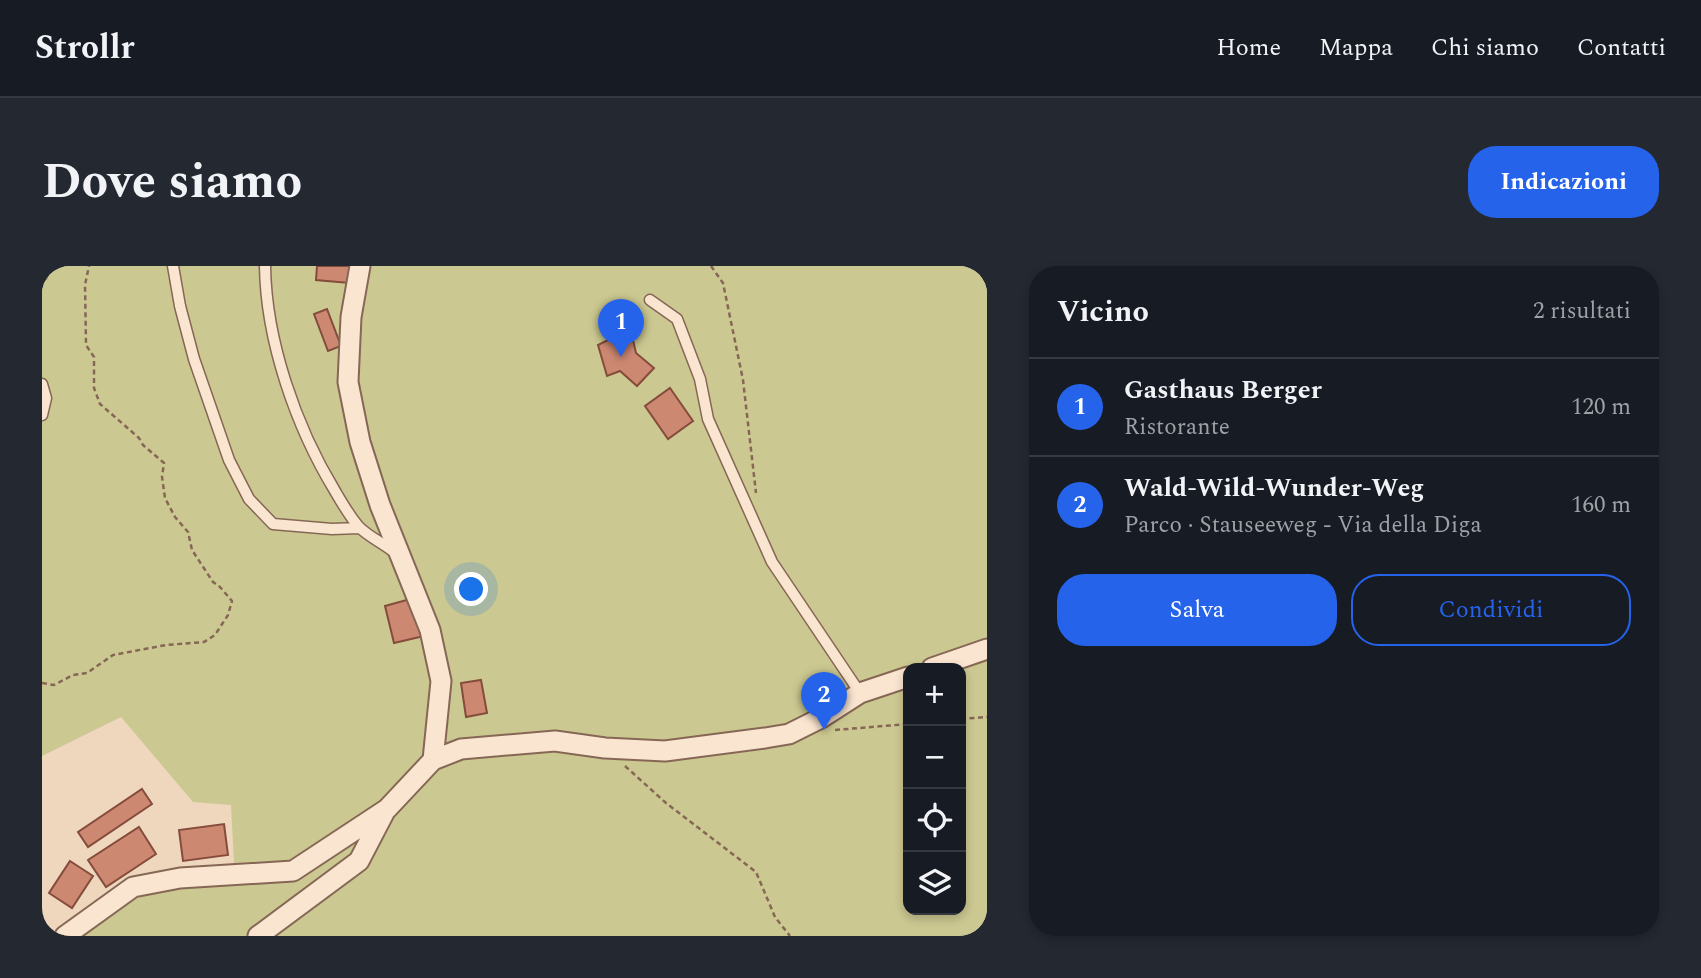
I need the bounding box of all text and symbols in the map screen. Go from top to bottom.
text: Strollr [35,23,135,73]
text: Home [1216,30,1281,66]
text: Mappa [1319,30,1393,66]
text: Chi siamo [1431,30,1539,66]
text: Contatti [1577,30,1666,66]
text: Dove siamo [42,145,302,220]
button: Indicazioni [1468,146,1659,218]
text: Vicino [1057,289,1149,335]
text: 2 risultati [1533,294,1631,329]
pin: 1 [598,299,644,357]
text: Gasthaus Berger [1124,370,1322,410]
text: 1 [1074,390,1086,425]
text: 120 m [1571,390,1631,425]
text: Ristorante [1124,410,1230,445]
text: Wald-Wild-Wunder-Weg [1124,468,1424,508]
text: 2 [1074,488,1086,523]
text: 160 m [1571,488,1631,523]
text: Parco · Stauseeweg - Via della Diga [1124,508,1482,543]
your location [454,572,488,606]
button: Salva [1057,574,1337,646]
button: Condividi [1351,574,1631,646]
map controls [903,663,966,915]
button: + [903,663,966,726]
pin: 2 [801,672,847,730]
button: − [903,726,966,789]
button: locate [903,789,966,852]
button: layers [903,852,966,915]

